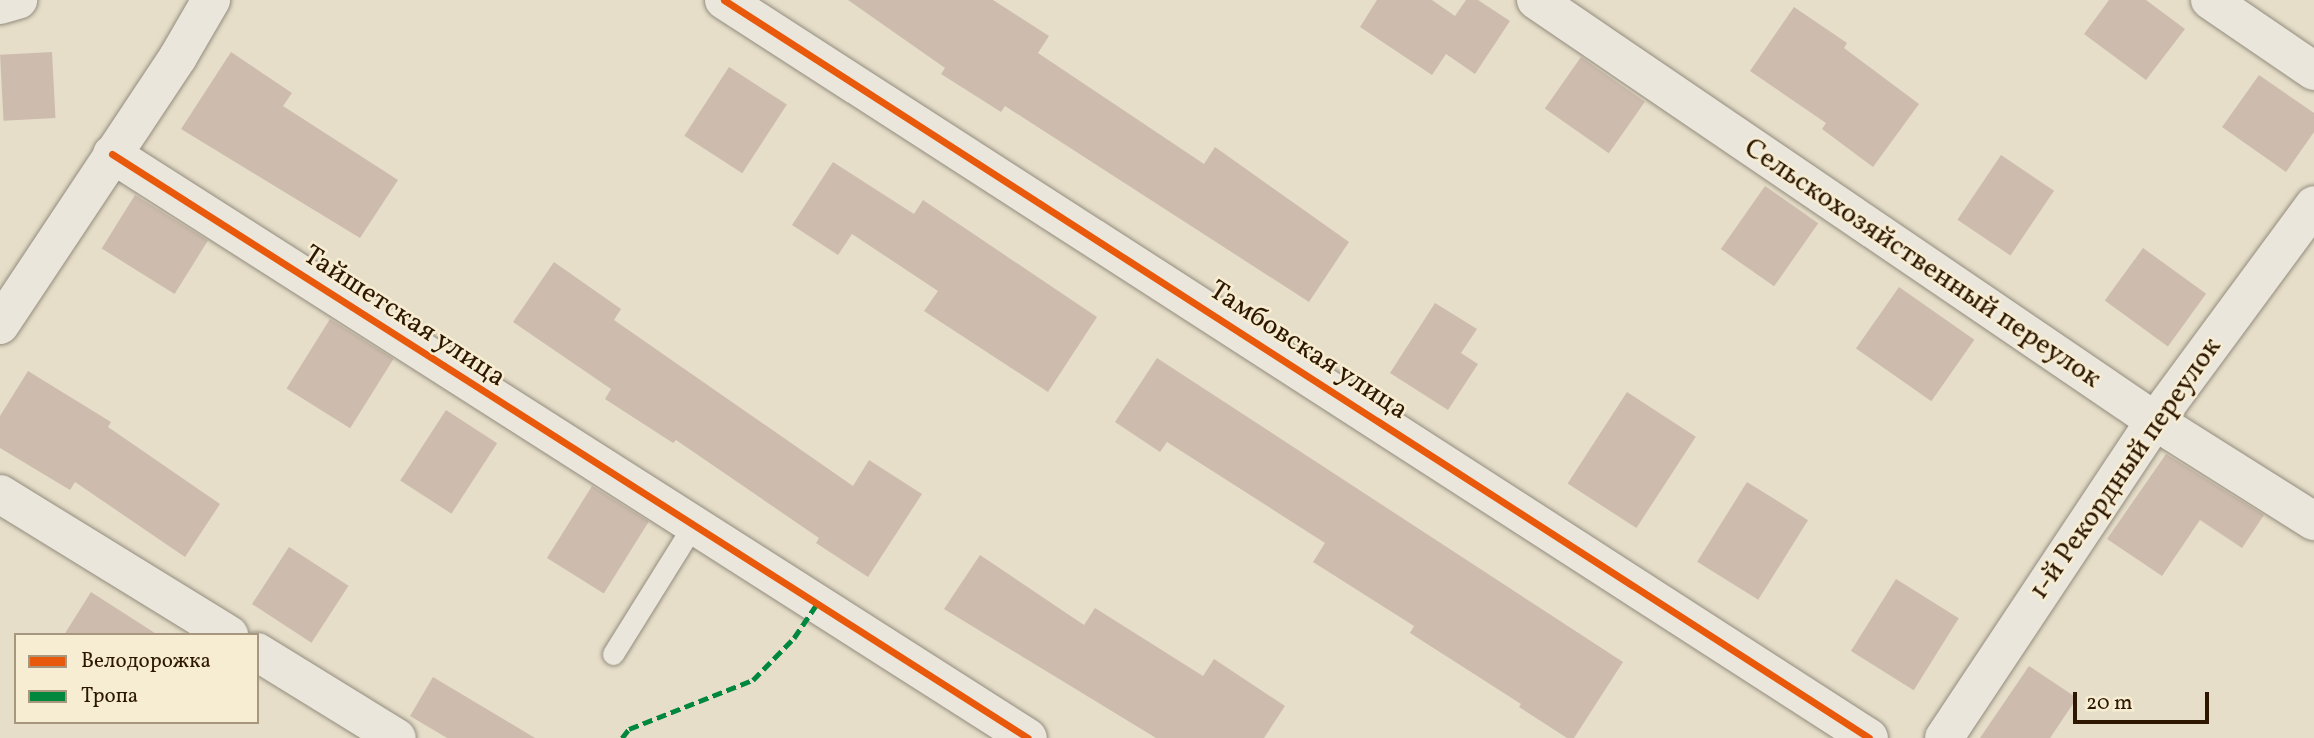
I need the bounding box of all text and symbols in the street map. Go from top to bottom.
street label: Сельскохозяйственный переулок [1737,132,2107,396]
street label: Тайшетская улица [296,239,512,395]
street label: Тамбовская улица [1202,274,1414,428]
street label: 1-й Рекордный переулок [2023,332,2229,606]
legend [14,633,259,724]
text: Велодорожка [81,647,211,676]
scale bar [2076,678,2212,722]
text: Тропа [81,682,138,711]
text: 20 m [2086,689,2132,718]

